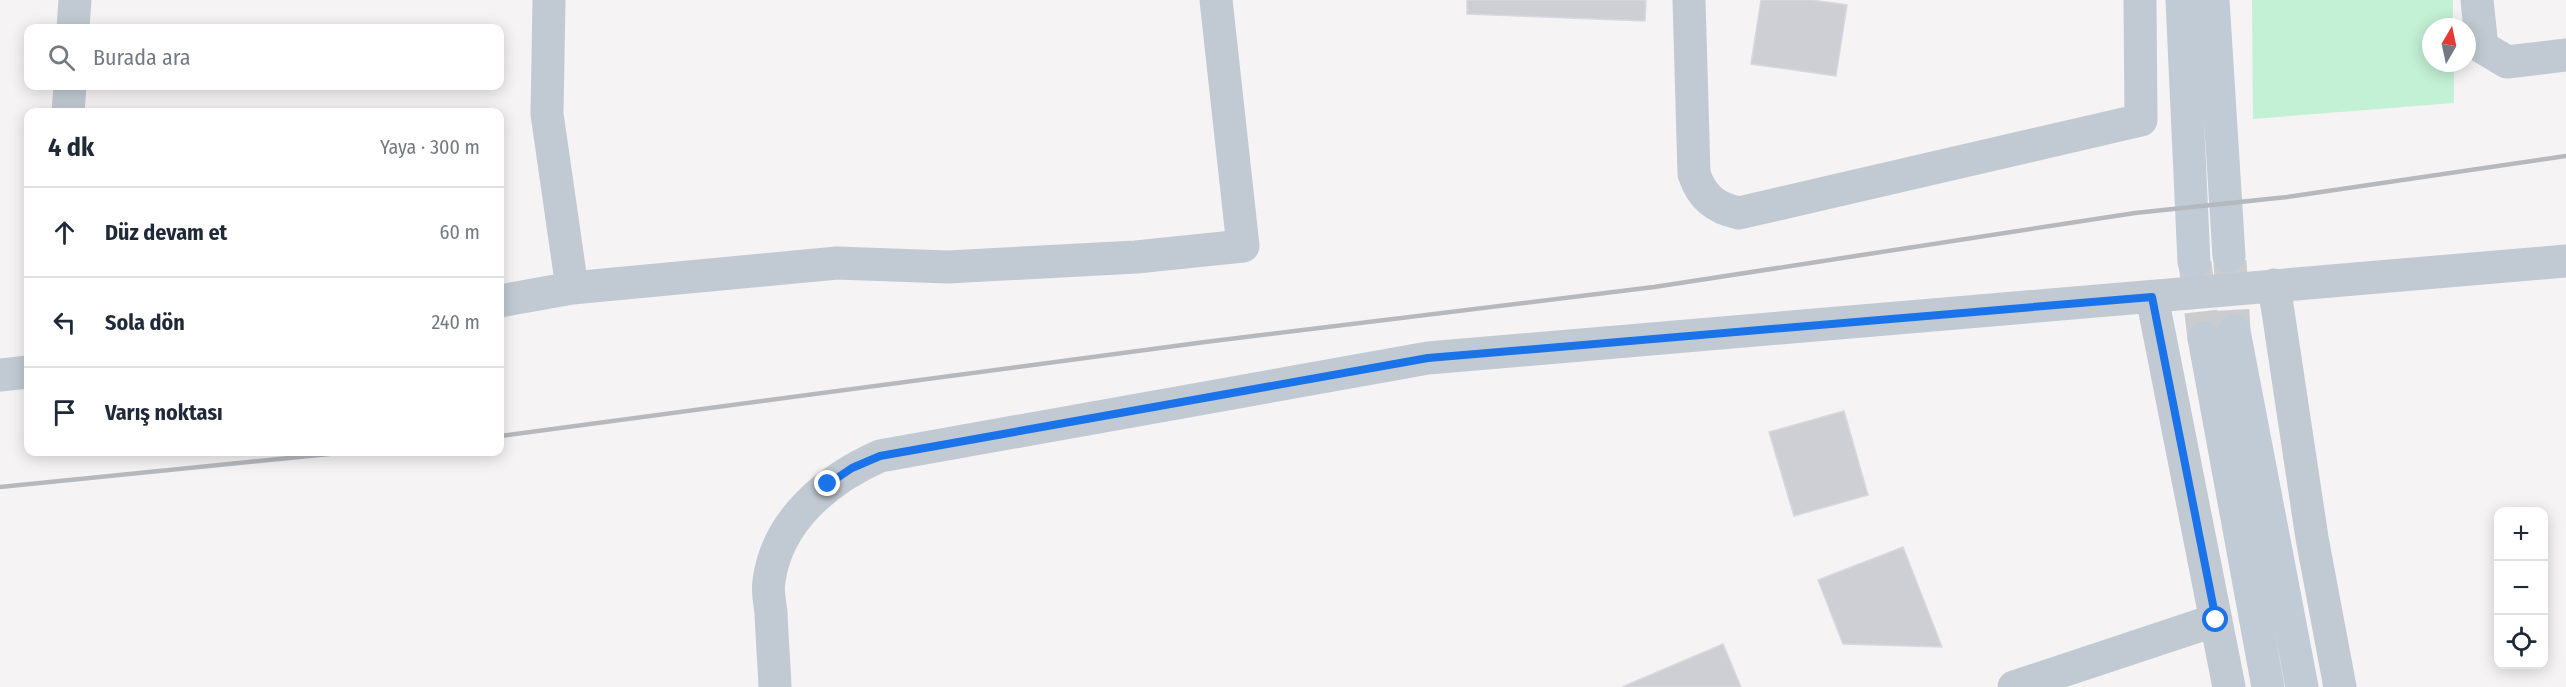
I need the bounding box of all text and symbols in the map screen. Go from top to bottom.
north arrow [2422,18,2476,72]
search box [24,24,504,90]
icon: search [45,41,78,74]
text: Burada ara [93,44,191,71]
text: 4 dk [48,132,94,163]
text: Yaya · 300 m [380,135,480,159]
icon: ahead [48,216,81,249]
text: Düz devam et [105,219,227,246]
text: 60 m [440,220,480,244]
icon: left [48,306,81,339]
text: Sola dön [105,309,185,336]
text: 240 m [431,310,480,334]
icon: arrive [48,396,81,429]
text: Varış noktası [105,399,223,426]
route end [814,470,840,496]
map controls [2494,507,2548,669]
button: + [2494,507,2548,561]
button: − [2494,561,2548,615]
route start [2202,606,2228,632]
button: locate [2494,615,2548,669]

